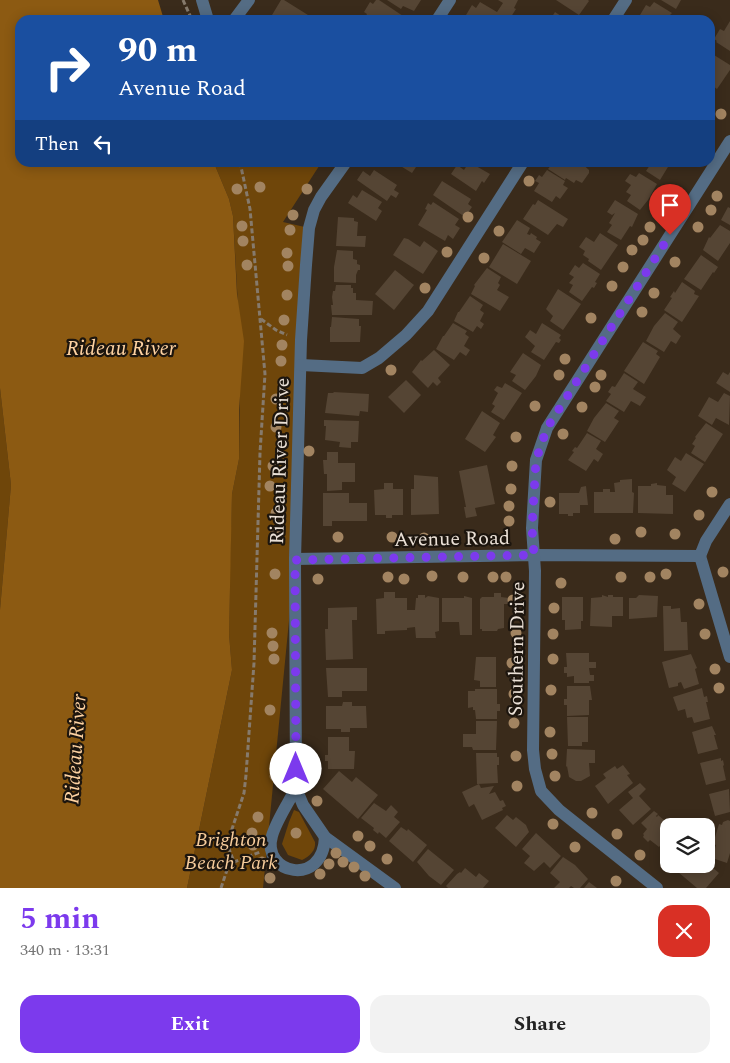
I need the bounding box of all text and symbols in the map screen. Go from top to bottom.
text: 90 m [118,24,198,77]
icon: right [35,35,100,100]
text: Avenue Road [118,72,246,105]
text: Then [35,130,79,159]
icon: left [89,130,117,158]
pin [649,184,691,235]
icon: arrive [656,191,684,219]
water label: Rideau River [66,333,177,365]
street label: Rideau River Drive [262,377,298,545]
street label: Avenue Road [394,523,510,555]
street label: Southern Drive [501,581,533,717]
water label: Rideau River [56,692,96,805]
position arrow [269,742,321,794]
map controls [660,818,715,873]
button: layers [660,818,715,873]
park label: Brighton Beach Park [185,825,278,878]
text: 5 min [20,896,100,942]
button: close [658,905,710,957]
text: 340 m · 13:31 [20,938,110,962]
button: Exit [20,995,360,1053]
button: Share [370,995,710,1053]

